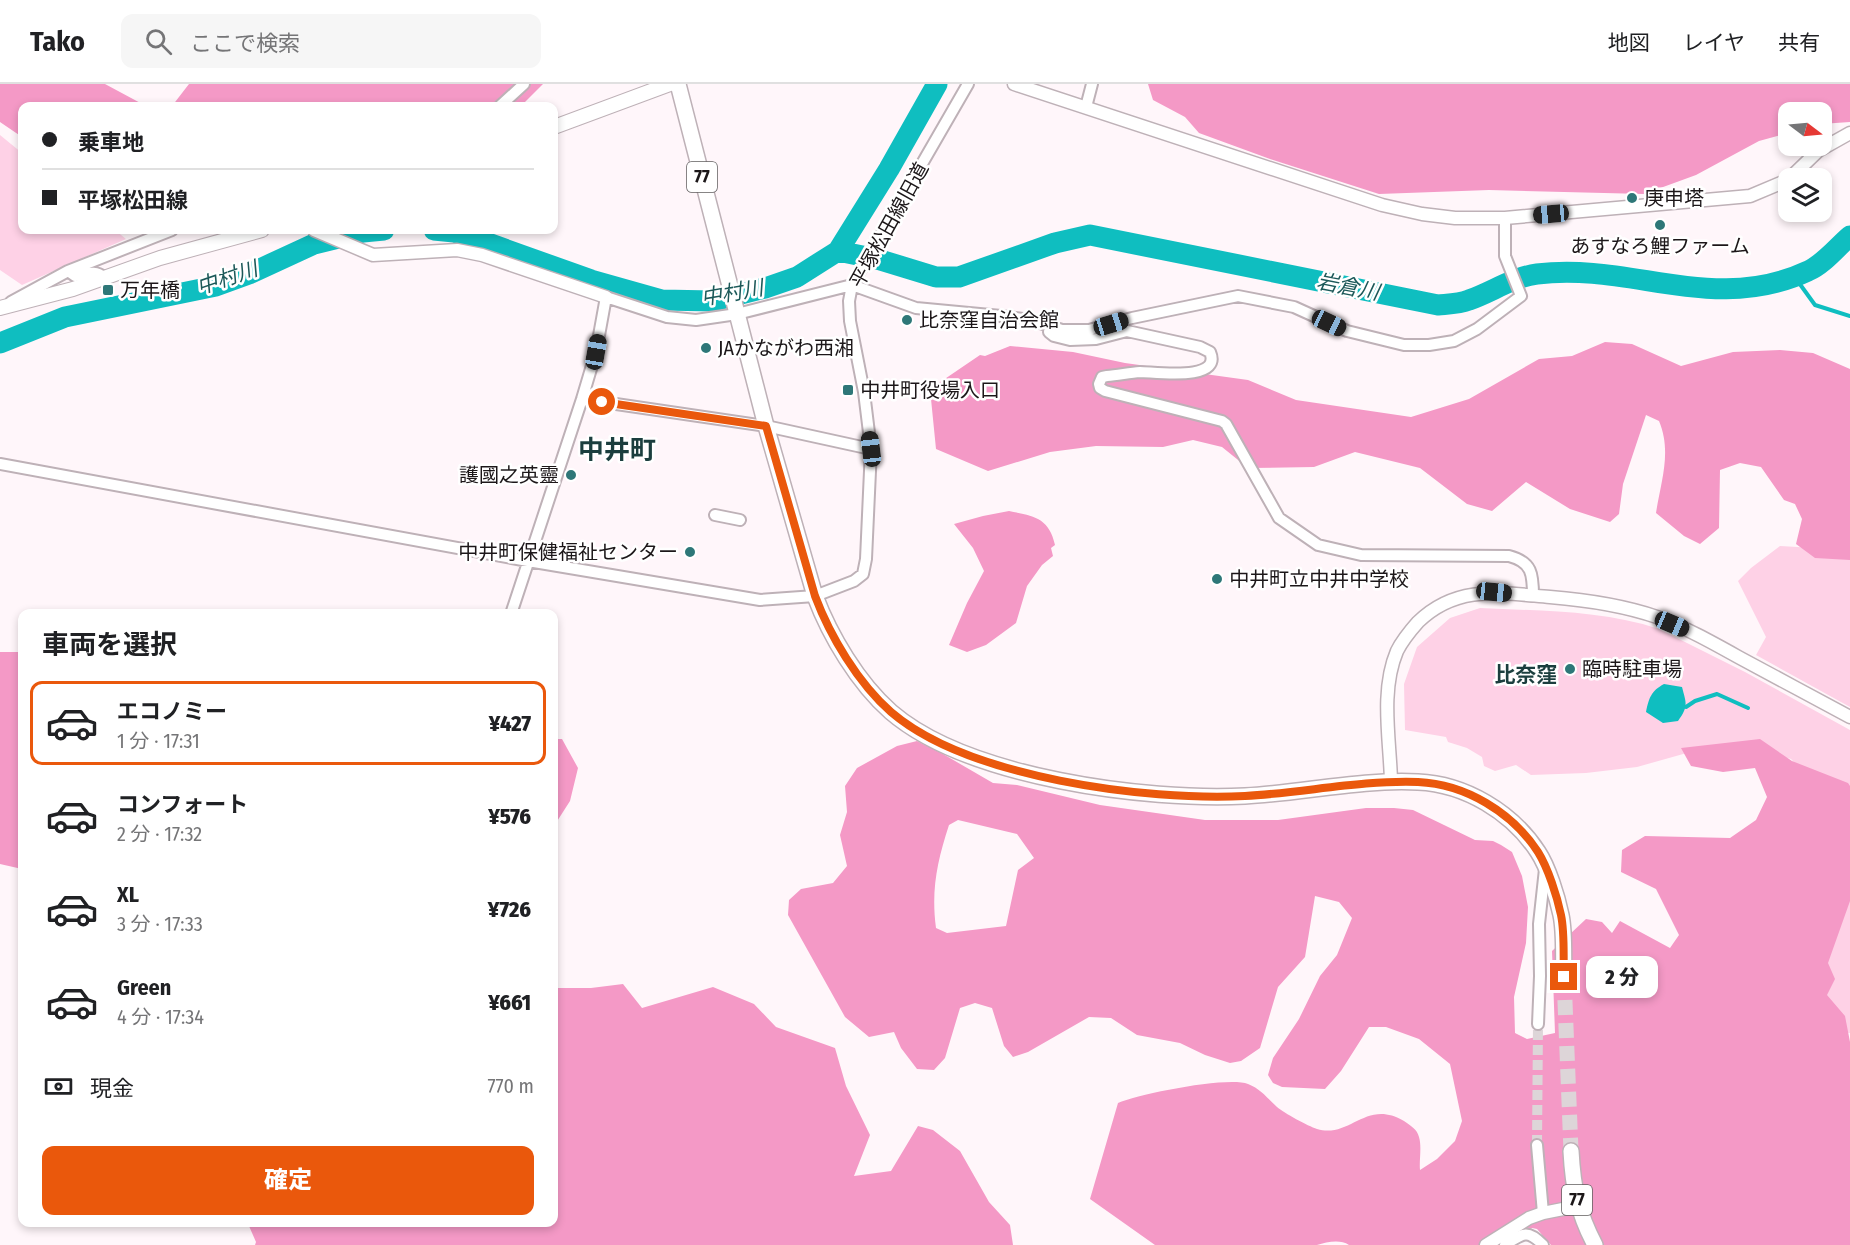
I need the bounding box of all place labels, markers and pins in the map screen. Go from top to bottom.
place label: 庚申塔 [1644,186,1704,210]
marker: 庚申塔 [1625,191,1639,205]
marker: あすなろ鯉ファーム [1653,218,1667,232]
place label: あすなろ鯉ファーム [1570,234,1750,258]
place label: 万年橋 [120,278,180,302]
marker: 万年橋 [101,283,115,297]
place label: 比奈窪自治会館 [919,308,1059,332]
marker: 比奈窪自治会館 [900,313,914,327]
place label: JAかながわ西湘 [718,336,854,360]
marker: JAかながわ西湘 [699,341,713,355]
place label: 中井町役場入口 [860,378,1000,402]
marker: 中井町役場入口 [841,383,855,397]
place label: 護國之英靈 [459,463,559,487]
marker: 護國之英靈 [564,468,578,482]
place label: 中井町保健福祉センター [458,540,678,564]
marker: 中井町保健福祉センター [683,545,697,559]
place label: 中井町立中井中学校 [1229,567,1409,591]
marker: 中井町立中井中学校 [1210,572,1224,586]
place label: 臨時駐車場 [1582,657,1682,681]
marker: 臨時駐車場 [1563,662,1577,676]

